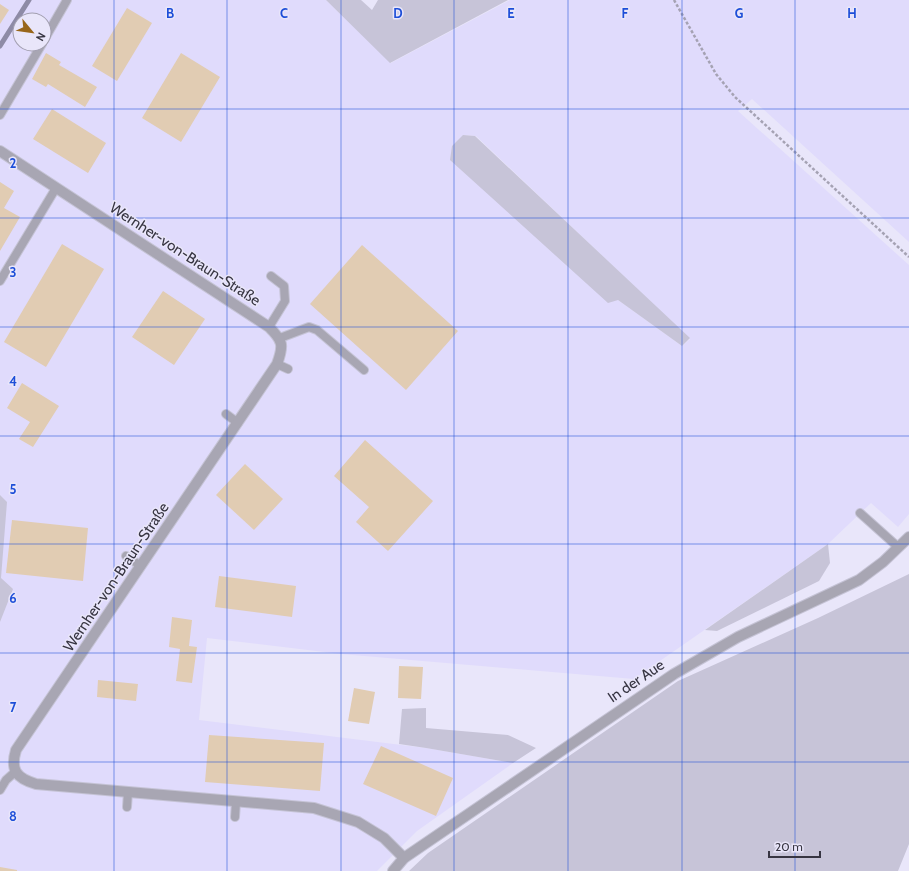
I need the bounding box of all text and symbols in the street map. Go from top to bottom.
text: B [166,5,174,21]
text: C [280,5,288,21]
text: D [393,5,403,21]
text: E [507,5,515,21]
text: F [622,5,629,21]
text: G [735,5,744,21]
text: H [847,5,857,21]
north arrow [12,12,52,52]
text: N [33,30,49,44]
text: 2 [10,155,17,171]
street label: Wernher-von-Braun-Straße [106,199,264,310]
text: 3 [9,264,17,280]
text: 4 [9,373,17,389]
text: 5 [10,481,17,497]
street label: Wernher-von-Braun-Straße [59,499,173,655]
text: 6 [9,590,17,606]
street label: In der Aue [604,655,668,706]
text: 7 [10,699,17,715]
text: 8 [9,808,17,824]
scale bar [769,833,820,859]
text: 20 m [775,839,803,854]

